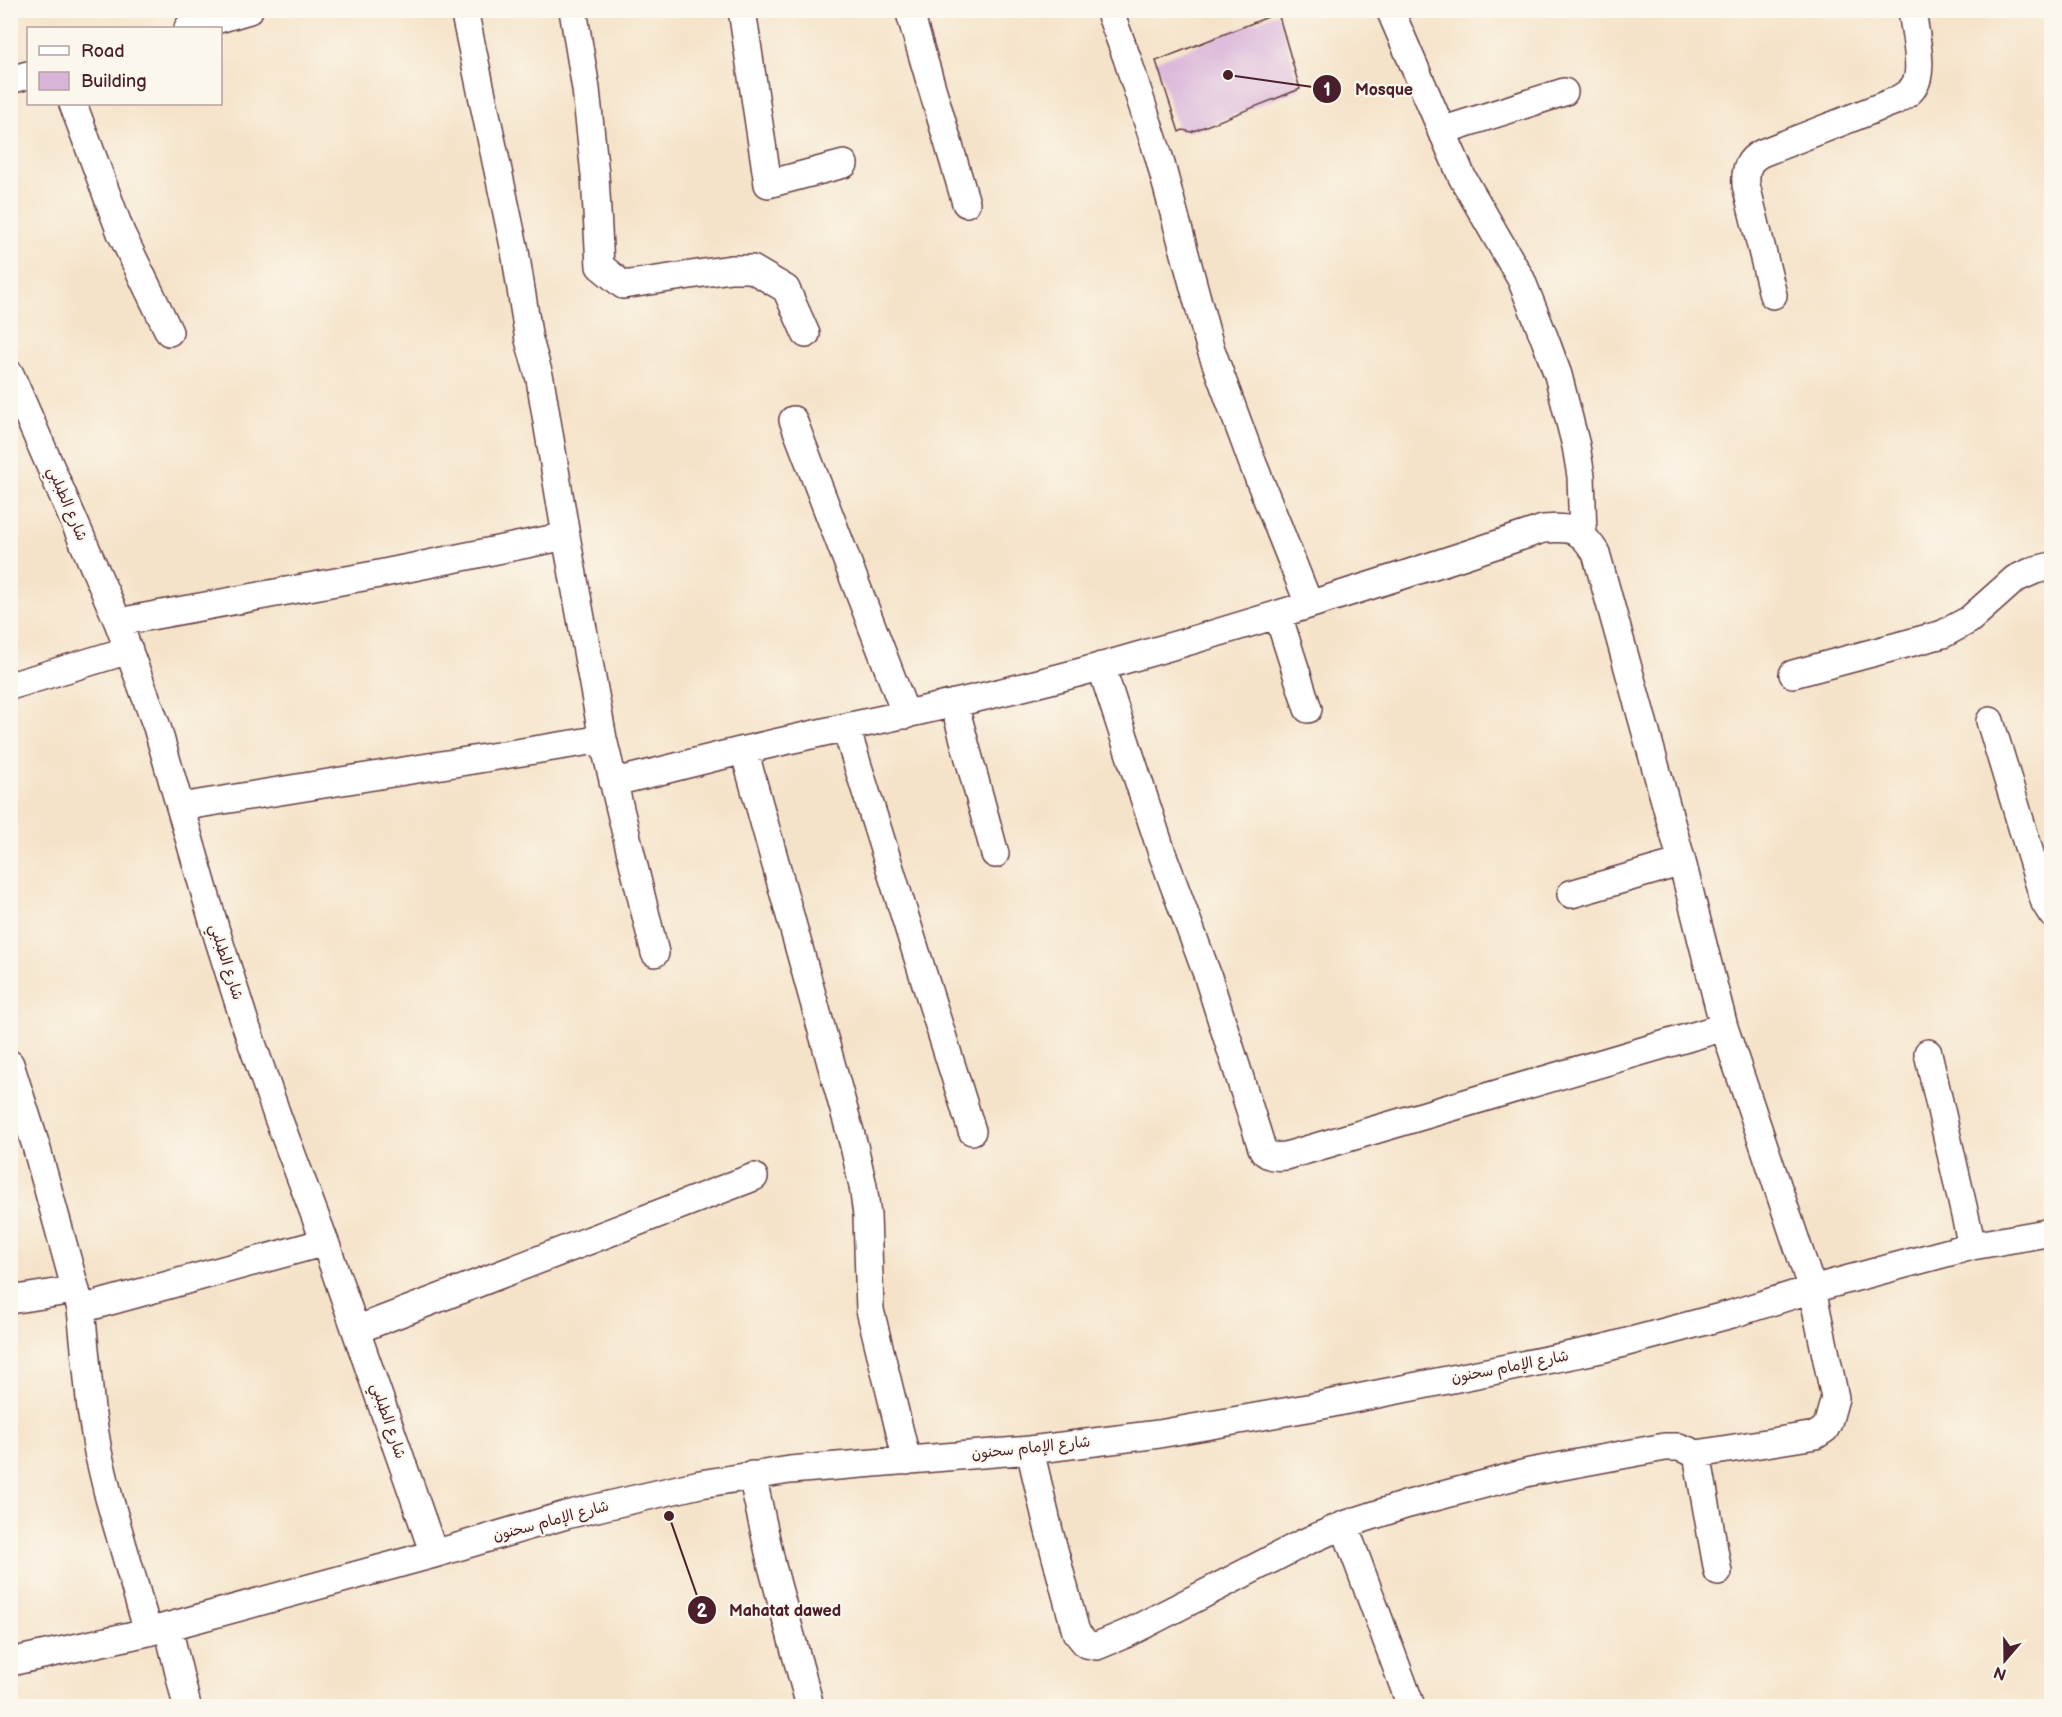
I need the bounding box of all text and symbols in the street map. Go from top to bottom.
legend [27,27,222,105]
text: Road [81,41,125,62]
text: Building [81,71,147,92]
callout: Mosque [1312,72,1425,106]
text: 1 [1323,80,1331,101]
text: Mosque [1355,81,1413,100]
street label: شارع الطبلبي [40,464,91,545]
street label: شارع الطبلبي [202,922,247,1003]
street label: شارع الإمام سحنون [1450,1346,1571,1389]
street label: شارع الطبلبي [363,1381,410,1462]
street label: شارع الإمام سحنون [971,1432,1091,1465]
street label: شارع الإمام سحنون [491,1496,611,1547]
callout: Mahatat dawed [687,1593,853,1627]
text: 2 [697,1601,708,1622]
text: Mahatat dawed [729,1602,841,1621]
north arrow [1975,1630,2035,1690]
text: N [1991,1662,2009,1684]

